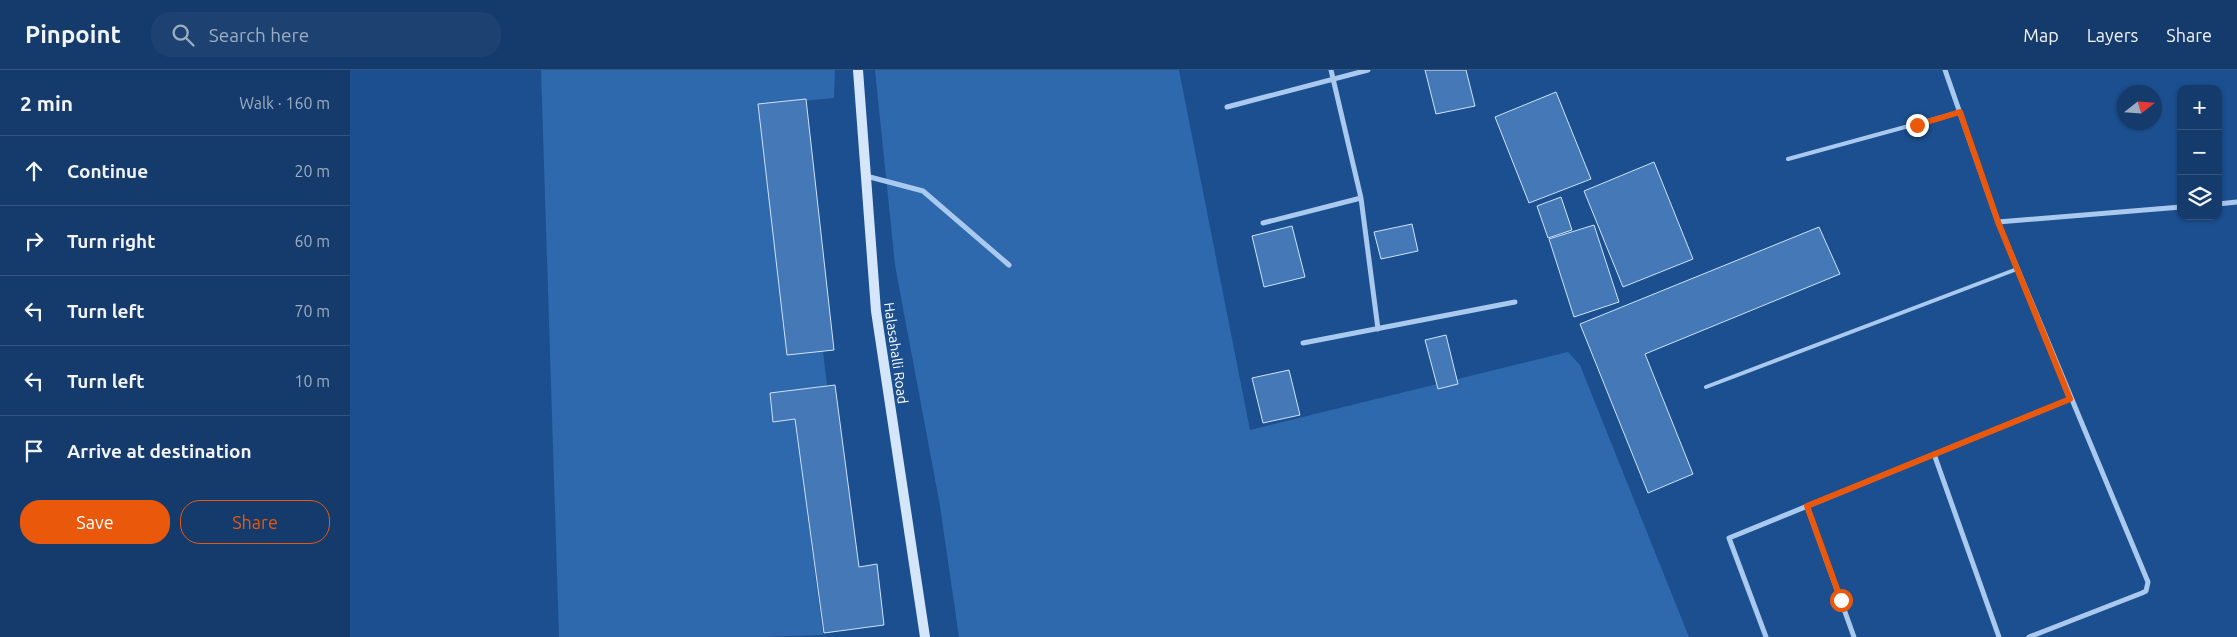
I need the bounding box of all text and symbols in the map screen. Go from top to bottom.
search box [151,12,501,57]
text: Pinpoint [25,21,121,48]
icon: search [169,21,197,49]
text: Search here [209,24,309,46]
text: Map [2023,25,2059,45]
text: Layers [2087,25,2138,45]
text: Share [2166,25,2212,45]
north arrow [2117,85,2162,130]
map controls [2177,85,2222,220]
button: + [2177,85,2222,130]
text: 2 min [20,91,73,115]
text: Walk · 160 m [239,94,330,112]
route end [1906,114,1929,137]
button: − [2177,130,2222,175]
icon: ahead [20,157,48,185]
text: Continue [67,160,148,182]
text: 20 m [294,162,330,180]
button: layers [2177,175,2222,220]
icon: right [20,227,48,255]
text: Turn right [67,230,155,252]
text: 60 m [294,232,330,250]
icon: left [20,297,48,325]
text: Turn left [67,300,145,322]
street label: Halasahalli Road [881,301,911,405]
text: 70 m [294,302,330,320]
icon: left [20,367,48,395]
text: Turn left [67,370,145,392]
text: 10 m [294,372,330,390]
icon: arrive [20,437,48,465]
text: Arrive at destination [67,440,252,462]
button: Save [20,500,170,544]
button: Share [180,500,330,544]
route start [1830,589,1853,612]

